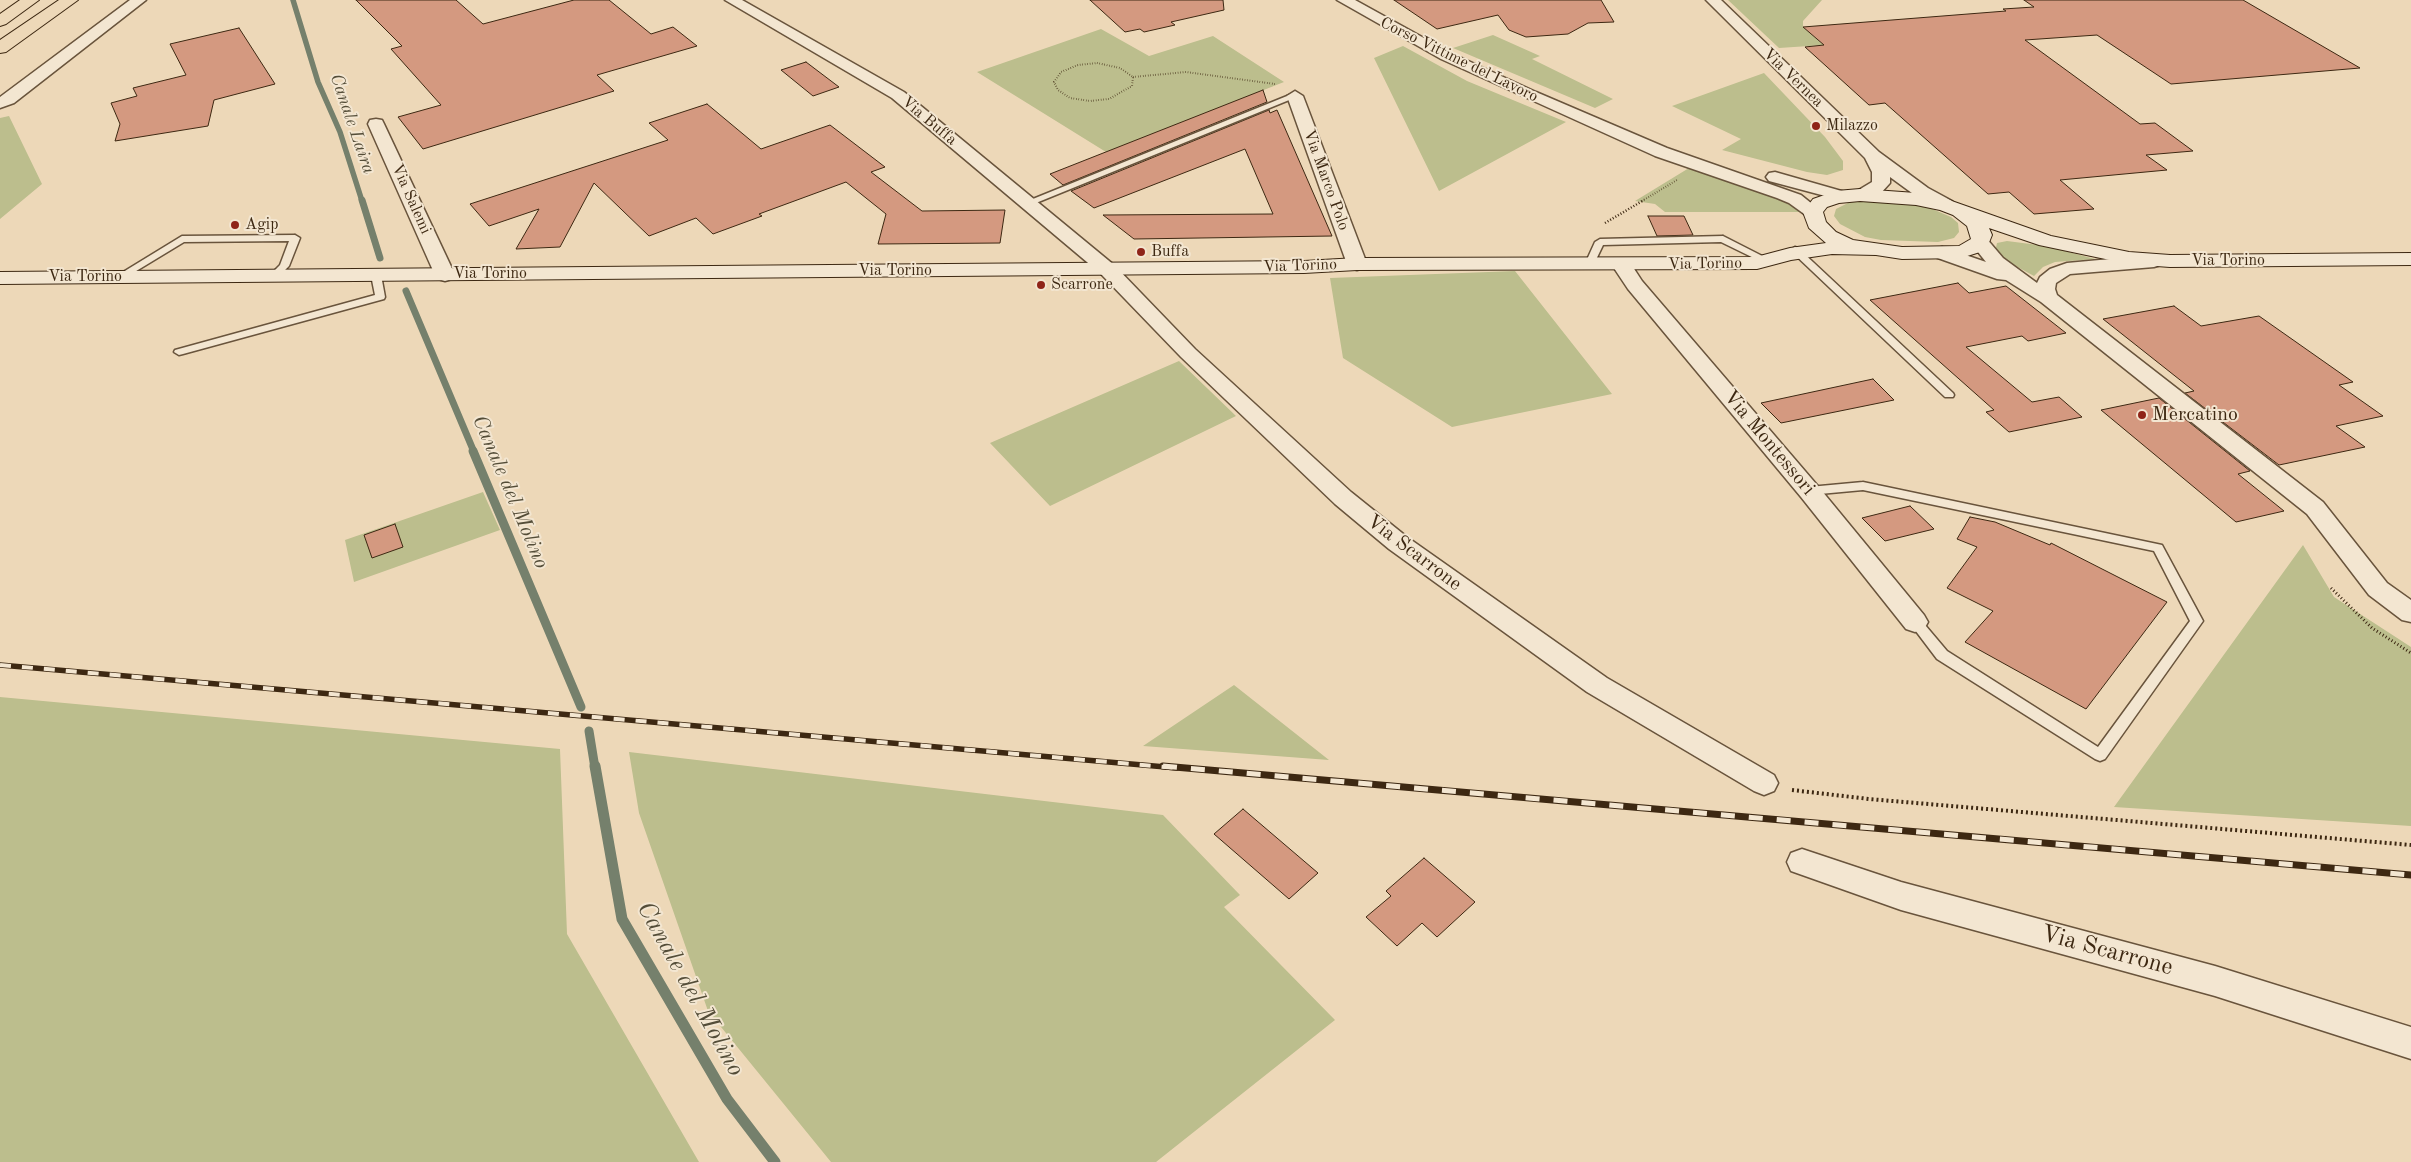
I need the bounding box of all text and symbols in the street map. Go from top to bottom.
street label: Corso Vittime del Lavoro [1377,13,1541,107]
street label: Via Vernea [1759,44,1827,112]
water label: Canale Laira [325,71,379,177]
street label: Via Buffa [897,92,961,150]
place label: Milazzo [1826,116,1878,136]
marker: Milazzo [1810,120,1822,132]
street label: Via Marco Polo [1299,127,1353,233]
street label: Via Salemi [387,161,435,237]
place label: Agip [245,215,278,235]
marker: Agip [229,219,241,231]
place label: Buffa [1151,242,1189,262]
marker: Buffa [1135,246,1147,258]
street label: Via Torino [2191,251,2265,271]
street label: Via Torino [1668,254,1742,274]
street label: Via Torino [1263,255,1337,277]
street label: Via Torino [858,261,932,281]
street label: Via Torino [453,264,527,284]
street label: Via Torino [48,267,122,287]
place label: Scarrone [1051,275,1113,295]
marker: Scarrone [1035,279,1047,291]
street label: Via Montessori [1718,385,1820,501]
place label: Mercatino [2152,403,2238,427]
marker: Mercatino [2136,409,2148,421]
water label: Canale del Molino [466,412,554,572]
street label: Via Scarrone [1362,509,1466,597]
water label: Canale del Molino [630,896,750,1082]
street label: Via Scarrone [2038,920,2176,982]

